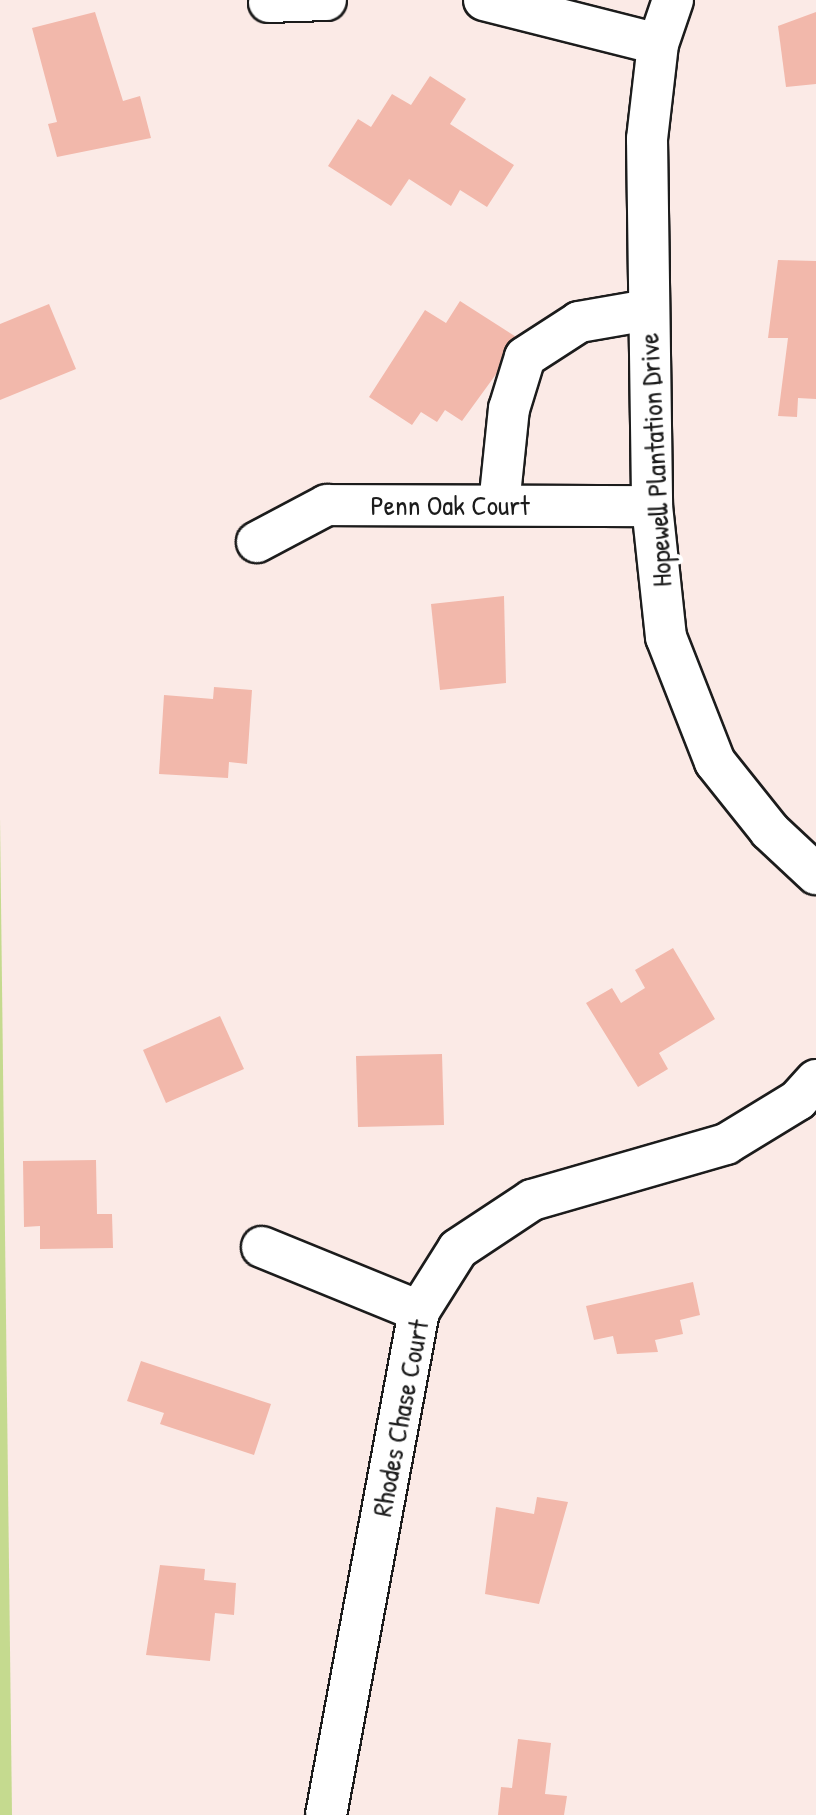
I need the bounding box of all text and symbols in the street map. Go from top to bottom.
street label: Hopewell Plantation Drive [632,332,678,588]
street label: Penn Oak Court [370,488,530,522]
street label: Rhodes Chase Court [364,1317,436,1519]

